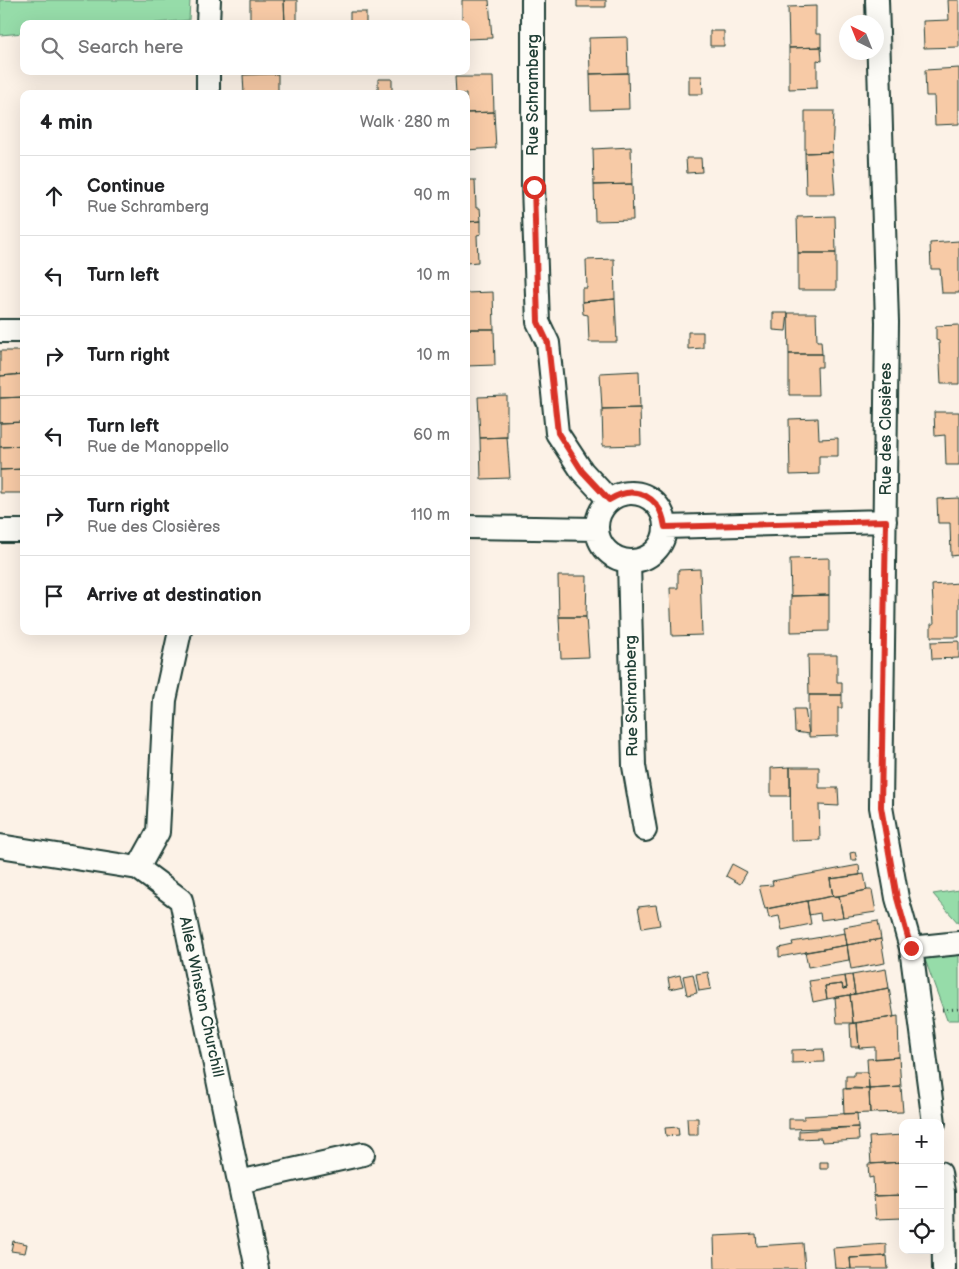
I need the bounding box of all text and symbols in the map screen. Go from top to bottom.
north arrow [839,15,884,60]
search box [20,20,470,75]
icon: search [38,34,66,62]
street label: Rue Schramberg [524,34,543,156]
text: Search here [78,36,183,59]
text: 4 min [40,110,93,135]
text: Walk · 280 m [360,113,450,132]
text: Continue [87,175,165,198]
route start [523,176,546,199]
icon: ahead [40,182,68,210]
text: 90 m [414,186,450,205]
text: Rue Schramberg [87,198,209,217]
icon: left [40,262,68,290]
text: Turn left [87,264,159,287]
text: 10 m [417,266,450,285]
icon: right [40,342,68,370]
text: Turn right [87,344,170,367]
text: 10 m [417,346,450,365]
street label: Rue des Closières [877,362,896,496]
text: Turn left [87,415,159,438]
icon: left [40,422,68,450]
text: 60 m [413,426,450,445]
text: Rue de Manoppello [87,438,229,457]
text: Turn right [87,495,170,518]
icon: right [40,502,68,530]
text: 110 m [411,506,450,525]
text: Rue des Closières [87,518,220,537]
icon: arrive [40,582,68,610]
text: Arrive at destination [87,584,262,607]
street label: Rue Schramberg [621,635,643,757]
street label: Allée Winston Churchill [175,915,227,1079]
route end [900,937,923,960]
map controls [899,1119,944,1254]
button: + [899,1119,944,1164]
button: − [899,1164,944,1209]
button: locate [899,1209,944,1254]

